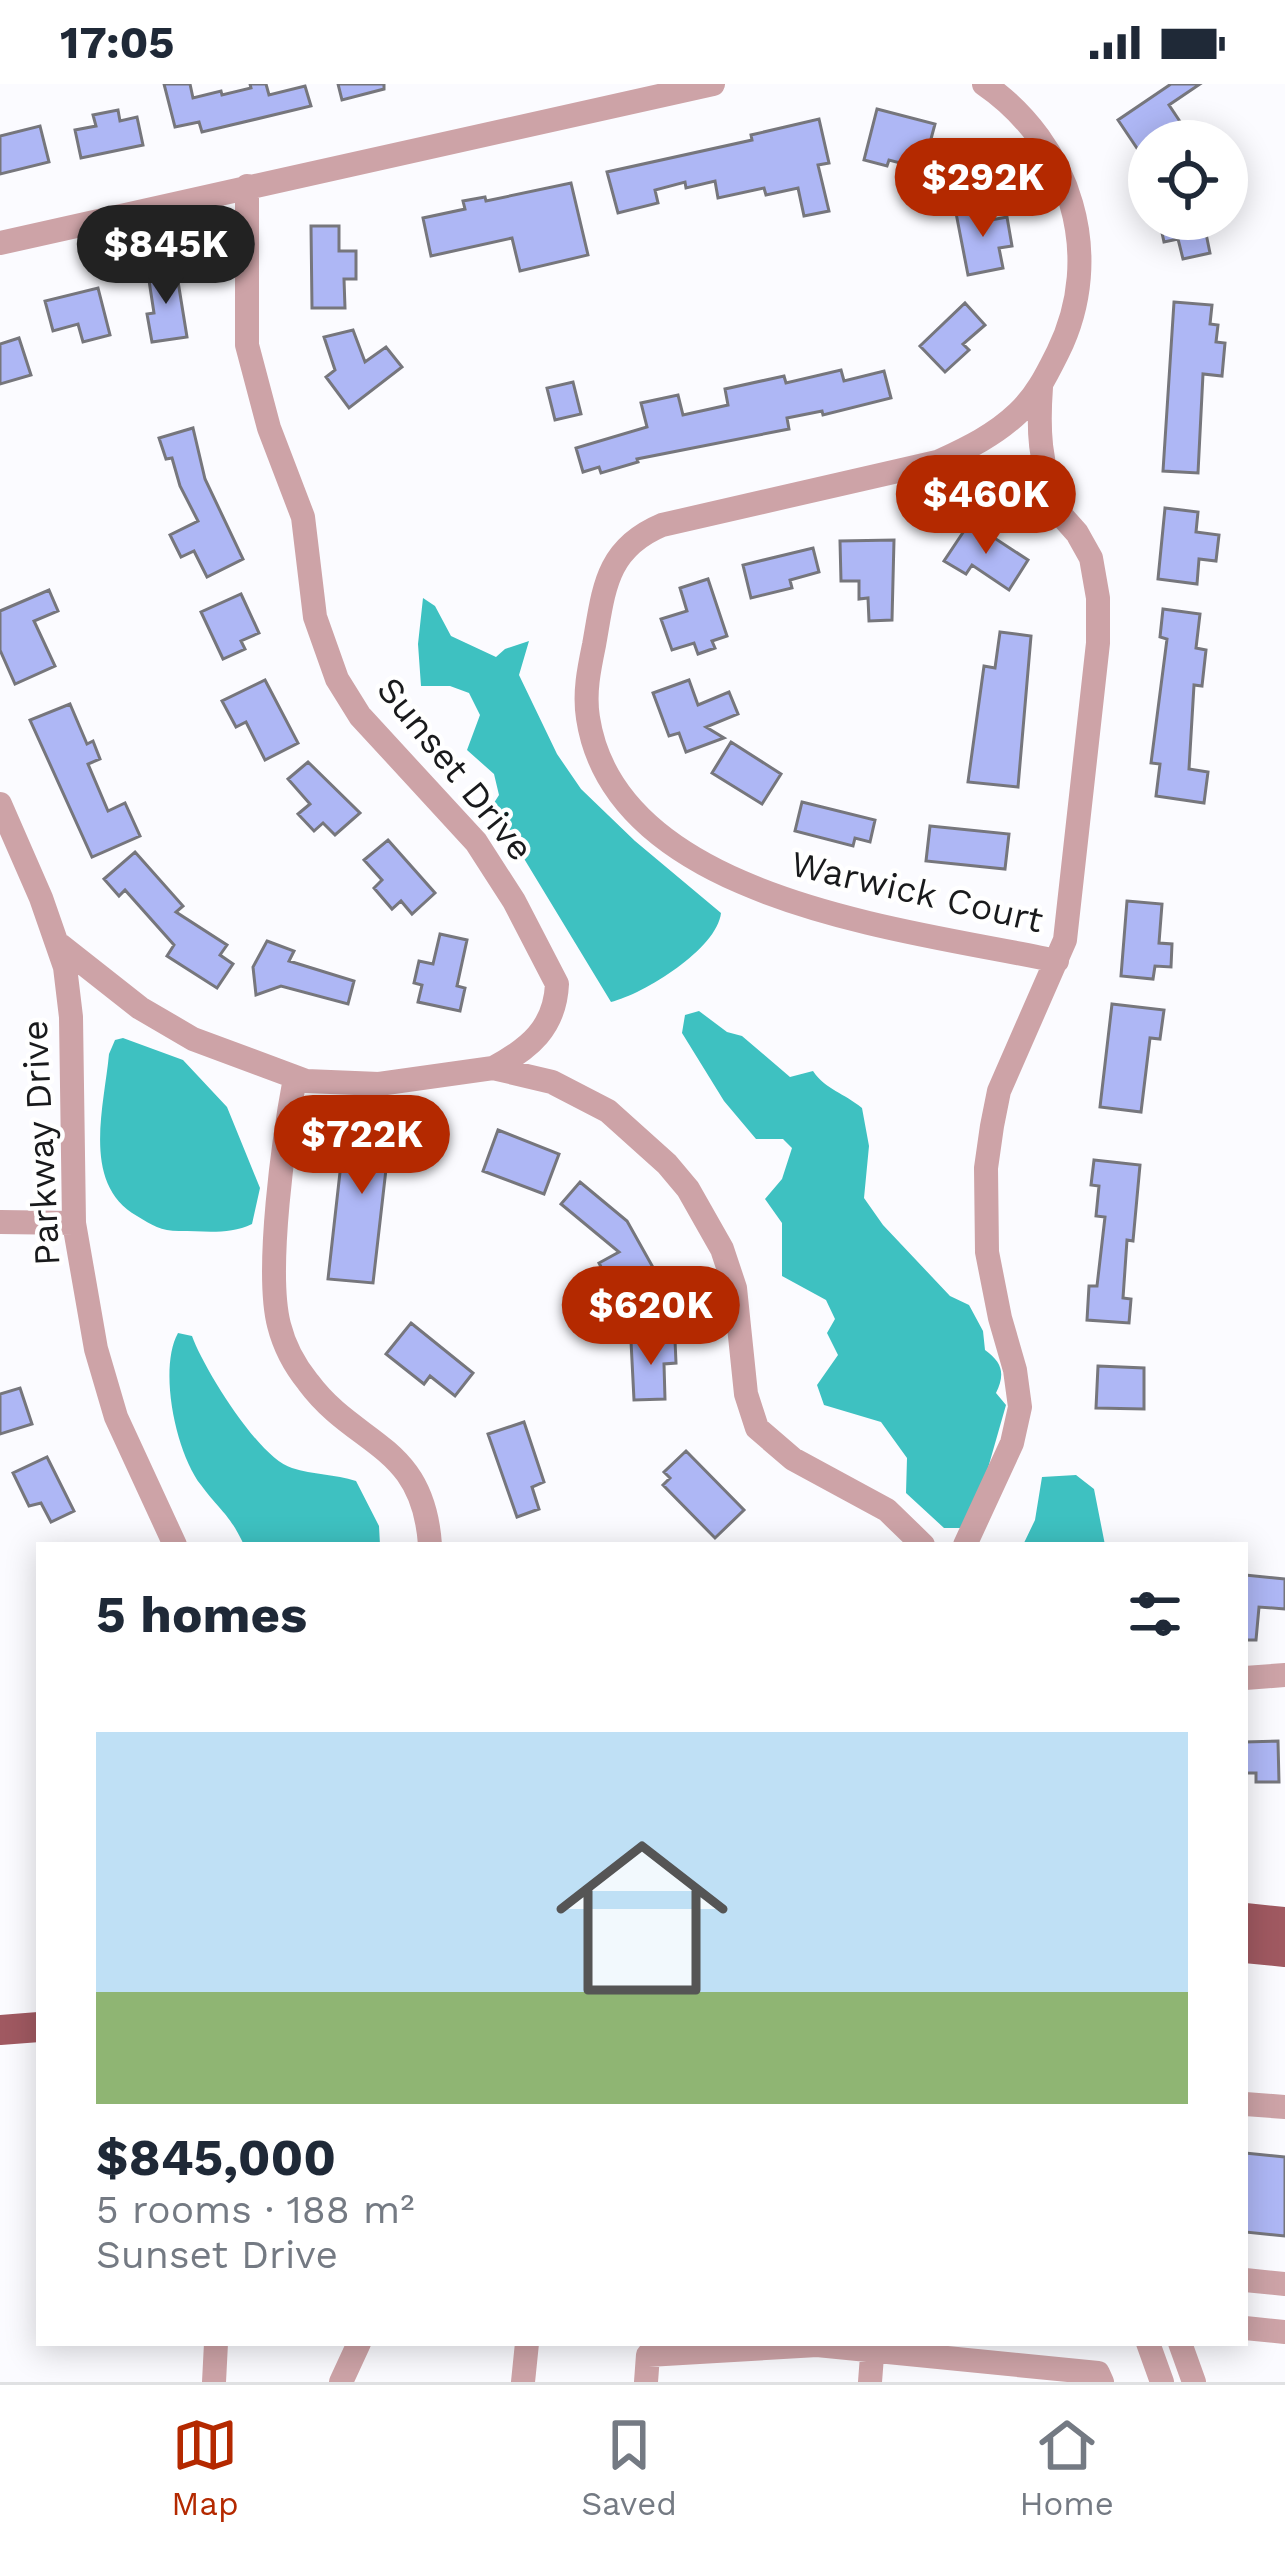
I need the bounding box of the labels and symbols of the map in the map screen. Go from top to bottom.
pin: $292K [899,138,1067,240]
pin: $845K [82,205,250,307]
pin: $460K [902,455,1070,557]
street label: Sunset Drive [368,669,542,869]
street label: Warwick Court [787,843,1047,941]
street label: Parkway Drive [14,1019,68,1267]
pin: $722K [278,1095,446,1197]
pin: $620K [567,1266,735,1368]

